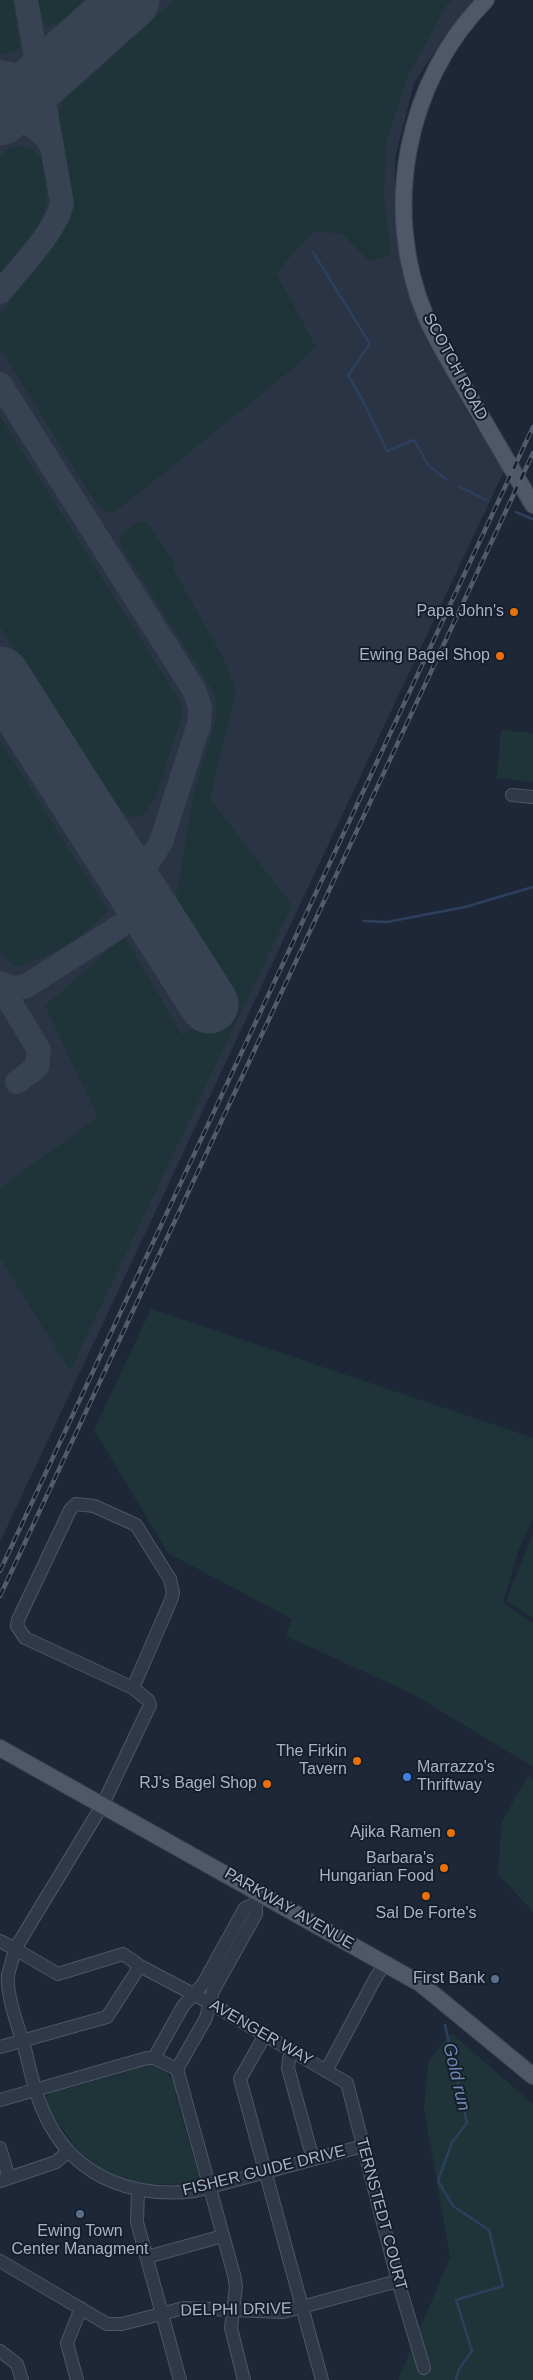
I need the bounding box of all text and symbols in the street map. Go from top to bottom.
street label: SCOTCH ROAD [419,310,491,424]
place label: Papa John's [416,602,504,622]
marker: Papa John's [508,606,520,618]
place label: Ewing Bagel Shop [359,646,490,666]
marker: Ewing Bagel Shop [494,650,506,662]
place label: The Firkin Tavern [276,1742,347,1780]
marker: The Firkin Tavern [351,1755,363,1767]
place label: Marrazzo's Thriftway [417,1758,495,1796]
marker: Marrazzo's Thriftway [401,1771,413,1783]
place label: RJ's Bagel Shop [139,1774,257,1794]
marker: RJ's Bagel Shop [261,1778,273,1790]
place label: Ajika Ramen [350,1823,441,1843]
marker: Ajika Ramen [445,1827,457,1839]
place label: Barbara's Hungarian Food [319,1849,434,1887]
marker: Barbara's Hungarian Food [438,1862,450,1874]
street label: PARKWAY AVENUE [221,1864,357,1954]
marker: Sal De Forte's [420,1890,432,1902]
place label: Sal De Forte's [376,1904,476,1924]
place label: First Bank [413,1969,485,1989]
marker: First Bank [489,1973,501,1985]
street label: AVENGER WAY [206,1996,316,2070]
water label: Gold run [438,2041,474,2113]
street label: TERNSTEDT COURT [351,2136,411,2292]
street label: FISHER GUIDE DRIVE [181,2141,347,2201]
marker: Ewing Town Center Managment [74,2208,86,2220]
place label: Ewing Town Center Managment [12,2222,148,2260]
street label: DELPHI DRIVE [180,2299,292,2321]

